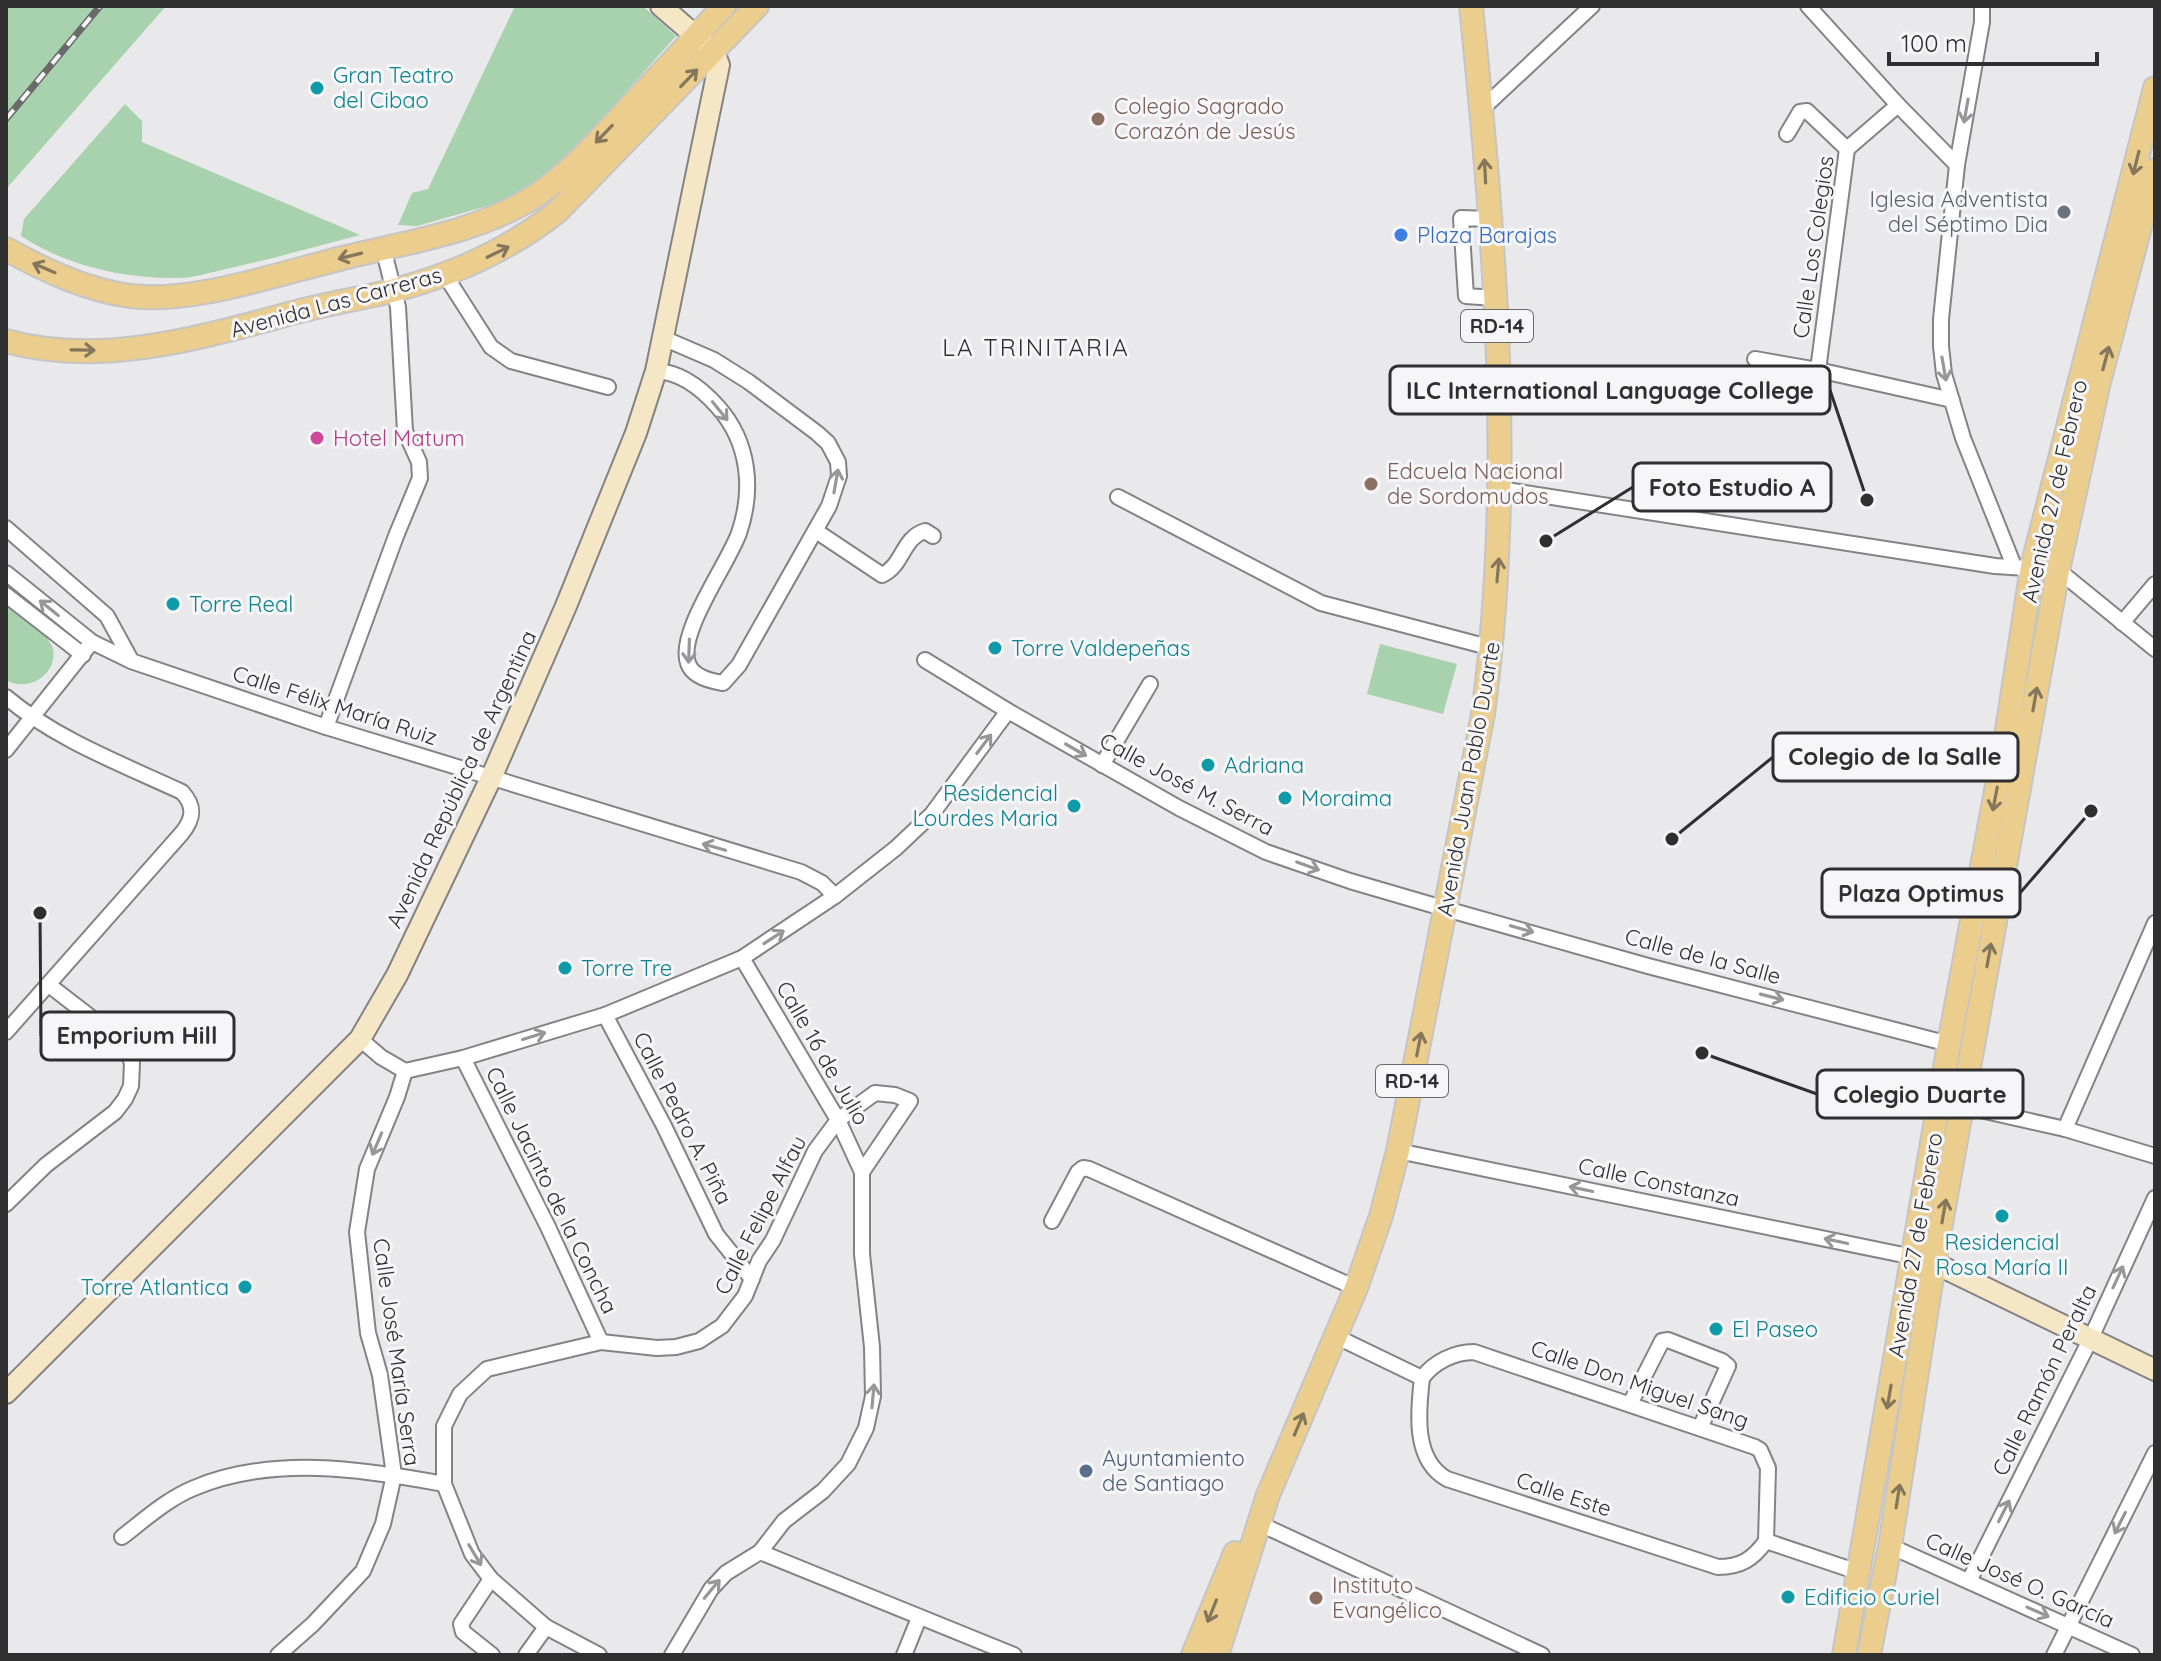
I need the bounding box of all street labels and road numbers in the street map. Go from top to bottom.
street label: Calle Los Colegios [1786,154,1840,340]
street label: Avenida Las Carreras [227,260,445,344]
road number: RD-14 [1461,310,1533,342]
street label: Avenida 27 de Febrero [2015,377,2093,605]
street label: Avenida República de Argentina [380,626,542,932]
street label: Avenida Juan Pablo Duarte [1430,639,1506,919]
street label: Calle Félix María Ruiz [229,659,441,751]
street label: Calle José M. Serra [1095,726,1279,842]
street label: Calle de la Salle [1622,922,1784,990]
street label: Calle 16 de Julio [770,976,876,1130]
street label: Calle Pedro A. Piña [627,1027,739,1209]
street label: Calle Jacinto de la Concha [480,1062,624,1318]
road number: RD-14 [1376,1065,1448,1097]
street label: Avenida 27 de Febrero [1881,1130,1949,1360]
street label: Calle Felipe Alfau [708,1131,812,1299]
street label: Calle Constanza [1576,1151,1742,1213]
street label: Calle José María Serra [367,1236,427,1468]
street label: Calle Ramón Peralta [1986,1280,2102,1480]
street label: Calle Don Miguel Sang [1527,1334,1753,1434]
street label: Calle Este [1513,1465,1615,1523]
street label: Calle José O. García [1921,1526,2119,1634]

